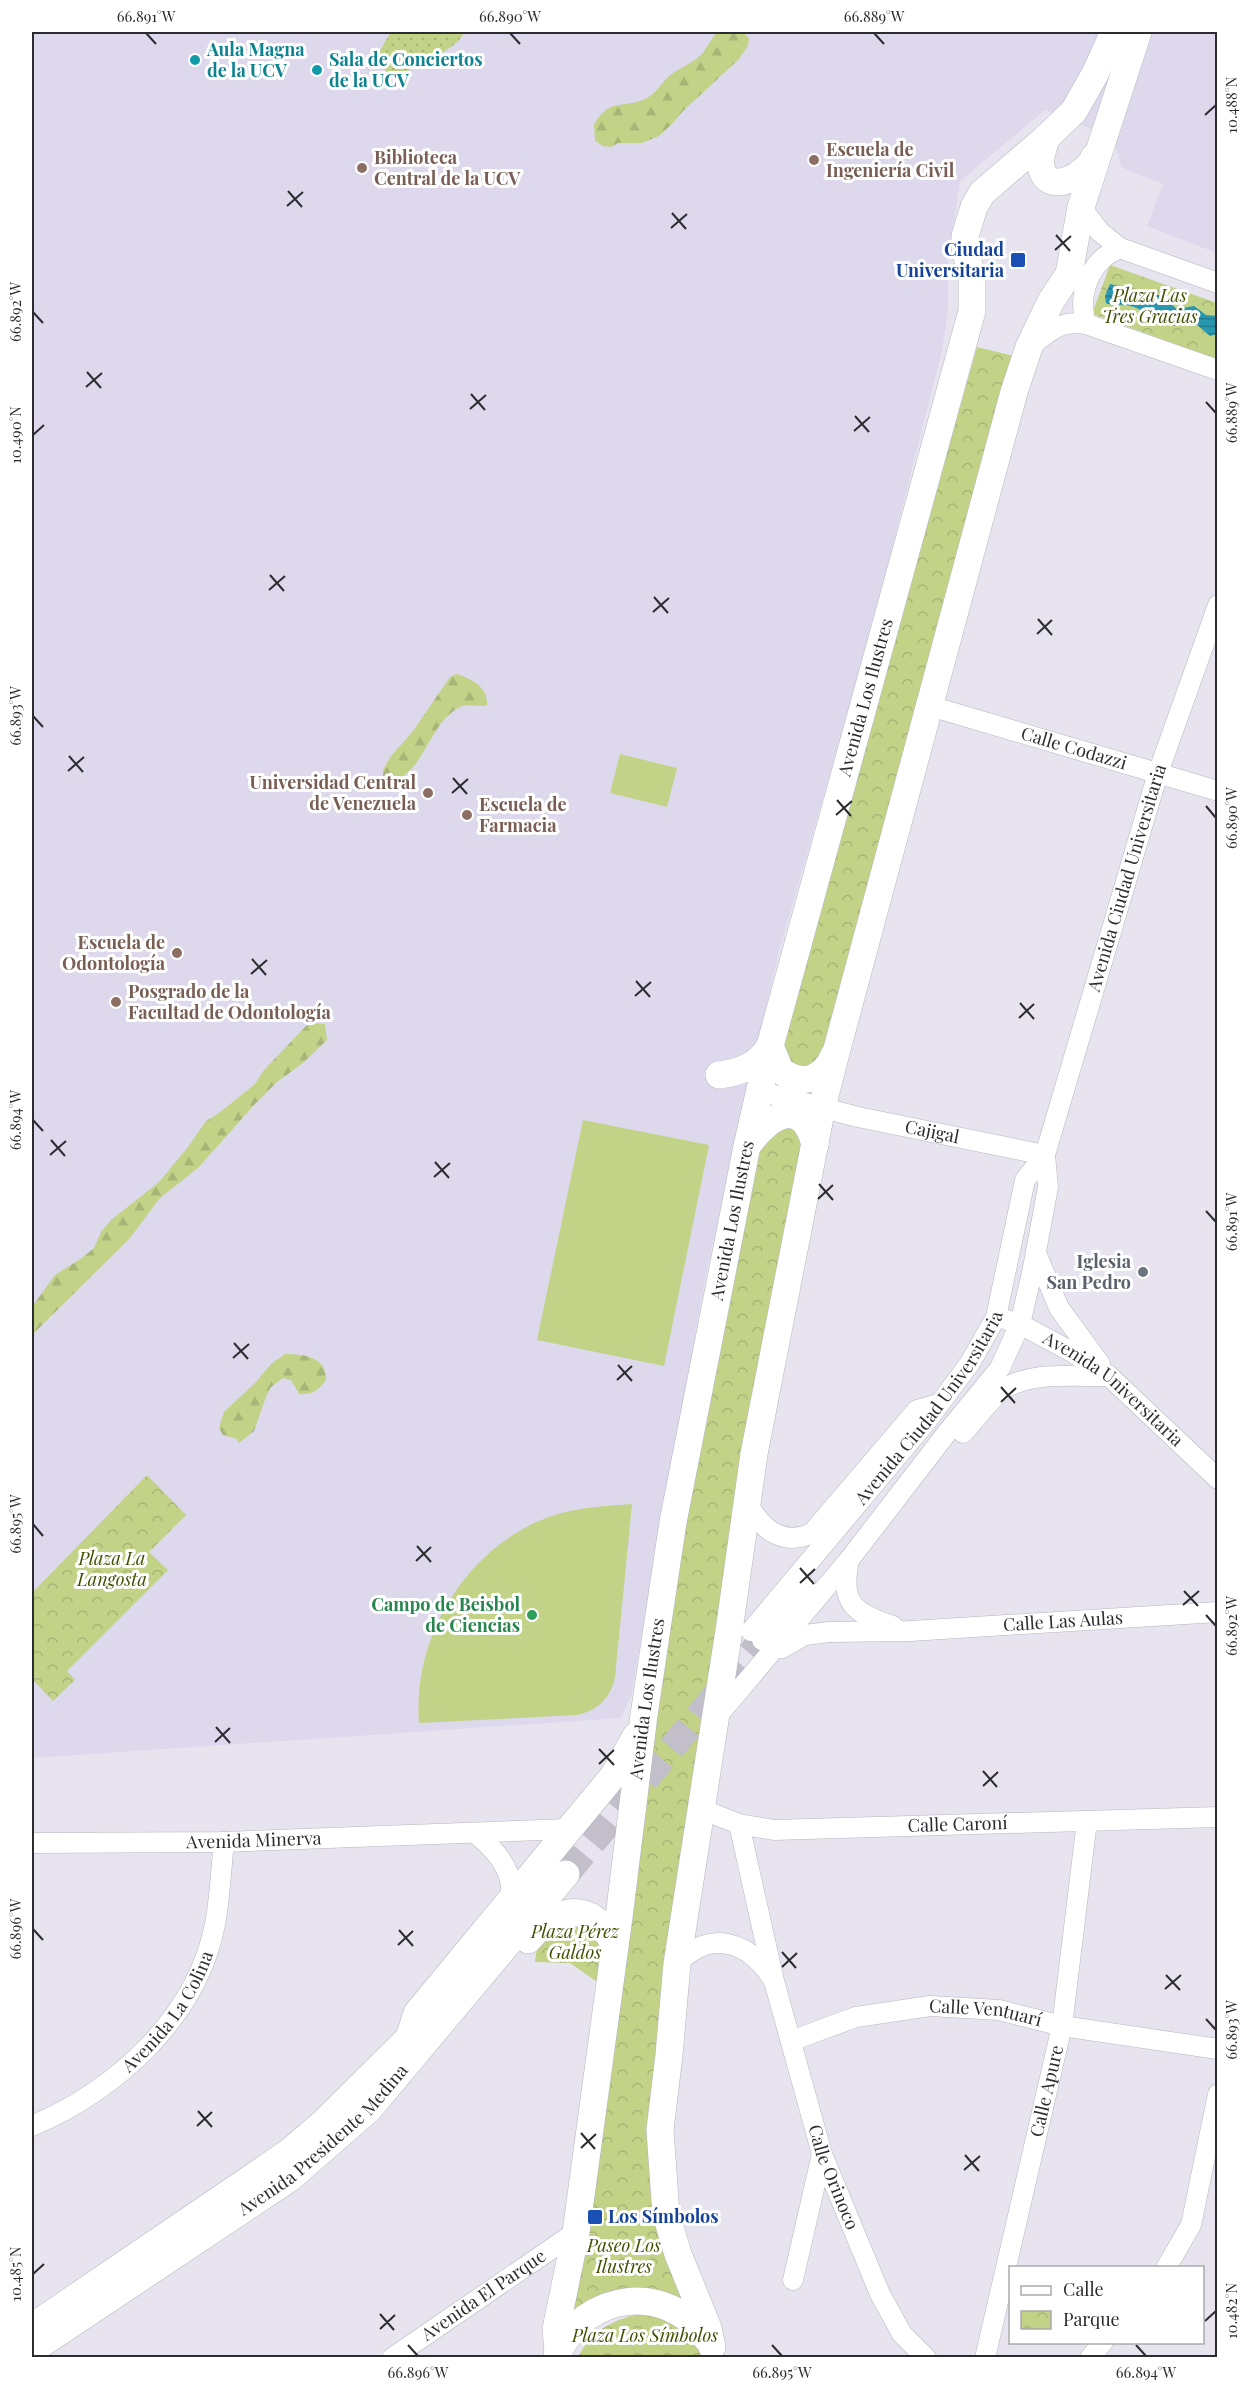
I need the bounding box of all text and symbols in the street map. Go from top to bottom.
text: 66.891°W [117,6,176,26]
text: 66.890°W [479,6,541,26]
text: 66.889°W [844,6,905,26]
place label: Aula Magna de la UCV [206,37,305,82]
place label: Sala de Conciertos de la UCV [329,47,483,92]
marker: Aula Magna de la UCV [188,53,202,67]
marker: Sala de Conciertos de la UCV [310,63,324,77]
text: 10.488°N [1221,76,1241,133]
place label: Escuela de Ingeniería Civil [826,137,955,182]
place label: Biblioteca Central de la UCV [374,145,521,190]
marker: Escuela de Ingeniería Civil [807,153,821,167]
marker: Biblioteca Central de la UCV [355,161,369,175]
place label: Ciudad Universitaria [896,237,1005,282]
marker: Ciudad Universitaria [1009,251,1027,269]
text: 66.892°W [5,281,25,342]
park label: Plaza Las Tres Gracias [1102,283,1198,328]
text: 66.889°W [1221,382,1241,443]
text: 10.490°N [5,406,25,464]
street label: Avenida Los Ilustres [831,616,898,780]
text: 66.893°W [5,686,25,746]
street label: Calle Codazzi [1018,721,1130,774]
street label: Avenida Ciudad Universitaria [1081,760,1171,995]
place label: Universidad Central de Venezuela [250,770,417,815]
marker: Universidad Central de Venezuela [421,786,435,800]
text: 66.890°W [1221,787,1241,849]
place label: Escuela de Farmacia [479,792,567,837]
marker: Escuela de Farmacia [460,808,474,822]
place label: Escuela de Odontología [62,930,166,975]
marker: Escuela de Odontología [170,946,184,960]
place label: Posgrado de la Facultad de Odontología [128,979,331,1024]
marker: Posgrado de la Facultad de Odontología [109,995,123,1009]
text: 66.894°W [5,1089,25,1150]
street label: Cajigal [903,1114,962,1148]
street label: Avenida Los Ilustres [704,1138,759,1304]
text: 66.891°W [1221,1192,1241,1251]
place label: Iglesia San Pedro [1047,1249,1132,1294]
marker: Iglesia San Pedro [1136,1265,1150,1279]
street label: Avenida Ciudad Universitaria [848,1309,1008,1510]
street label: Avenida Universitaria [1038,1325,1189,1451]
text: 66.895°W [5,1494,25,1554]
park label: Plaza La Langosta [76,1546,147,1591]
place label: Campo de Beisbol de Ciencias [371,1592,520,1637]
text: 66.892°W [1221,1595,1241,1656]
street label: Calle Las Aulas [1002,1605,1124,1636]
marker: Campo de Beisbol de Ciencias [525,1608,539,1622]
street label: Avenida Los Ilustres [623,1616,669,1782]
street label: Calle Caroní [907,1810,1008,1837]
street label: Avenida Minerva [185,1825,322,1853]
text: 66.896°W [5,1898,25,1959]
park label: Plaza Pérez Galdos [530,1919,620,1964]
street label: Avenida La Colina [116,1947,218,2078]
street label: Calle Ventuarí [928,1993,1044,2031]
text: 66.893°W [1221,2000,1241,2060]
street label: Calle Apure [1024,2043,1068,2139]
street label: Avenida Presidente Medina [232,2059,413,2221]
street label: Calle Orinoco [803,2122,865,2233]
place label: Los Símbolos [608,2204,719,2228]
marker: Los Símbolos [586,2208,604,2226]
park label: Paseo Los Ilustres [586,2233,661,2278]
street label: Avenida El Parque [415,2243,550,2346]
text: 10.485°N [5,2246,25,2302]
legend [1009,2266,1204,2344]
text: Calle [1063,2277,1104,2301]
text: 10.482°N [1221,2283,1241,2339]
text: Parque [1063,2307,1120,2331]
park label: Plaza Los Símbolos [571,2323,718,2347]
text: 66.896°W [388,2362,449,2382]
text: 66.895°W [752,2362,812,2382]
text: 66.894°W [1116,2362,1177,2382]

